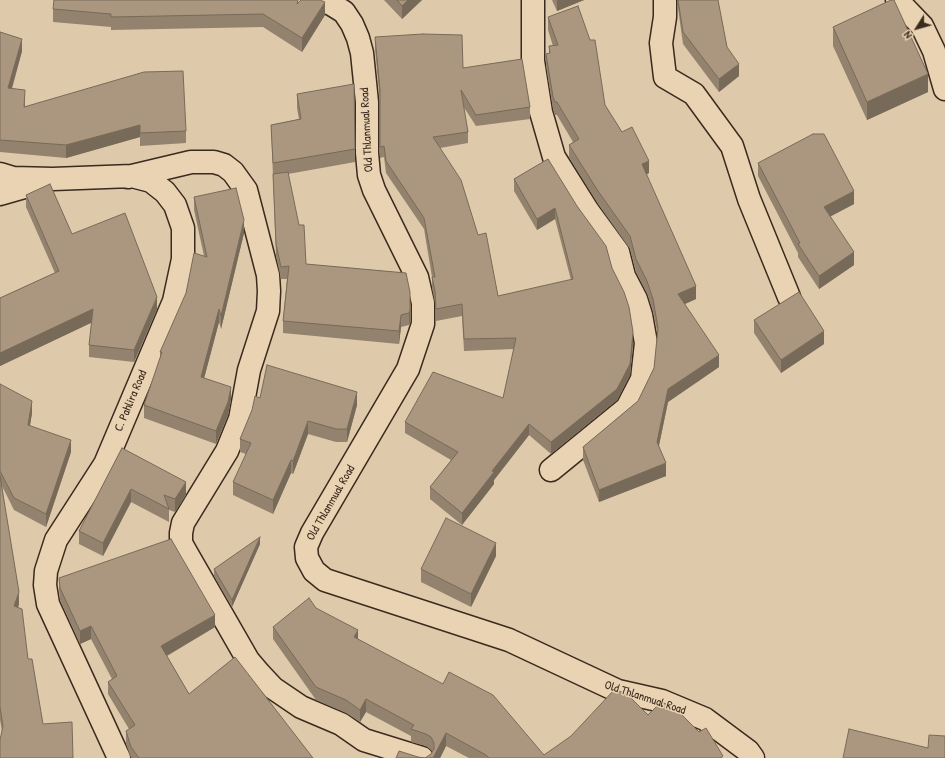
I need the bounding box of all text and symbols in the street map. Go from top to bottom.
north arrow [897,8,937,48]
text: N [900,29,915,42]
street label: Old Thlanmual Road [358,87,376,173]
street label: C. Pahlira Road [112,368,150,434]
street label: Old Thlanmual Road [304,463,358,543]
street label: Old Thlanmual Road [603,678,687,718]

